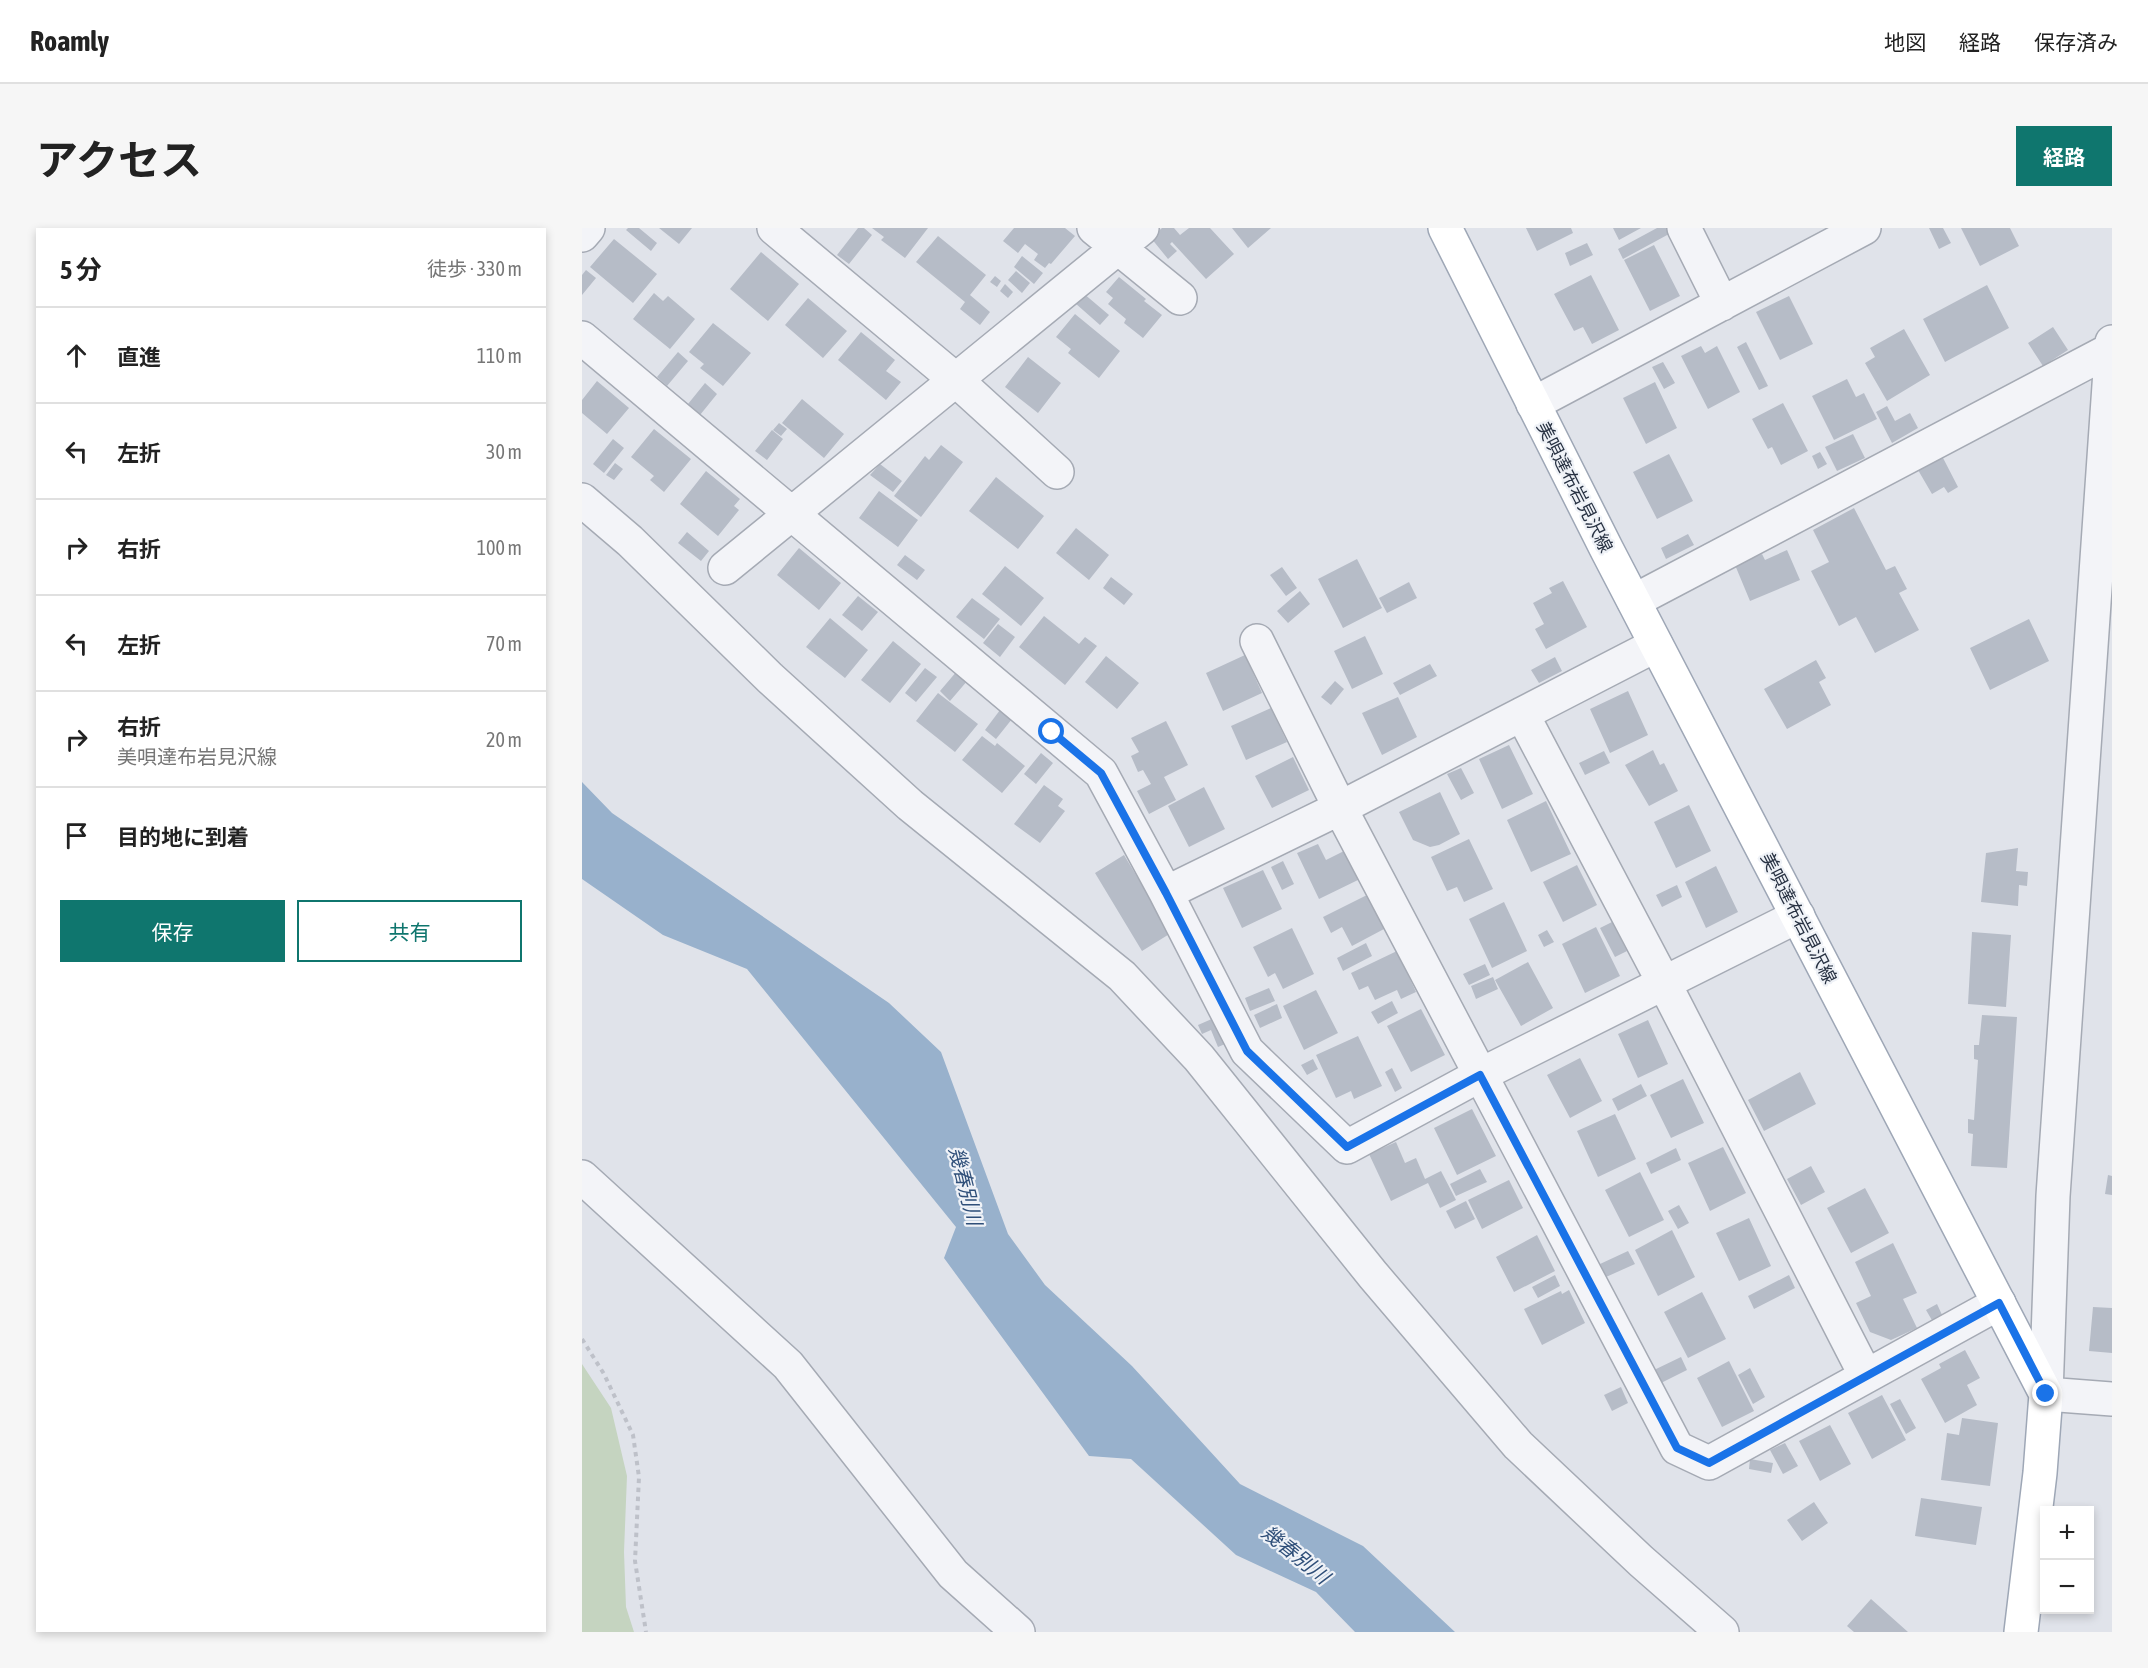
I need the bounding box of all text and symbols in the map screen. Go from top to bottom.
text: Roamly [30,25,109,57]
text: 地図 [1884,30,1926,54]
text: 経路 [1959,30,2001,54]
text: 保存済み [2034,30,2118,54]
button: 経路 [2016,126,2112,186]
text: アクセス [36,136,202,184]
text: 5 分 [60,255,102,285]
text: 徒歩 · 330 m [427,257,522,280]
icon: ahead [60,339,93,372]
text: 直進 [117,344,161,370]
text: 110 m [477,344,522,367]
street label: 美唄達布岩見沢線 [1533,418,1617,556]
icon: left [60,435,93,468]
text: 左折 [117,440,161,466]
text: 30 m [486,440,522,463]
icon: right [60,531,93,564]
text: 右折 [117,536,161,562]
text: 100 m [477,536,522,559]
icon: left [60,627,93,660]
text: 左折 [117,632,161,658]
text: 70 m [486,632,522,655]
text: 右折 [117,714,161,740]
route start [1038,718,1064,744]
icon: right [60,723,93,756]
text: 20 m [486,728,522,751]
text: 美唄達布岩見沢線 [117,745,277,768]
icon: arrive [60,819,93,852]
text: 目的地に到着 [117,824,249,850]
street label: 美唄達布岩見沢線 [1757,849,1841,987]
button: 保存 [60,900,285,962]
button: 共有 [297,900,522,962]
water label: 幾春別川 [945,1144,987,1230]
route end [2032,1380,2058,1406]
map controls [2040,1506,2094,1614]
button: + [2040,1506,2094,1560]
water label: 幾春別川 [1258,1520,1336,1589]
button: − [2040,1560,2094,1614]

